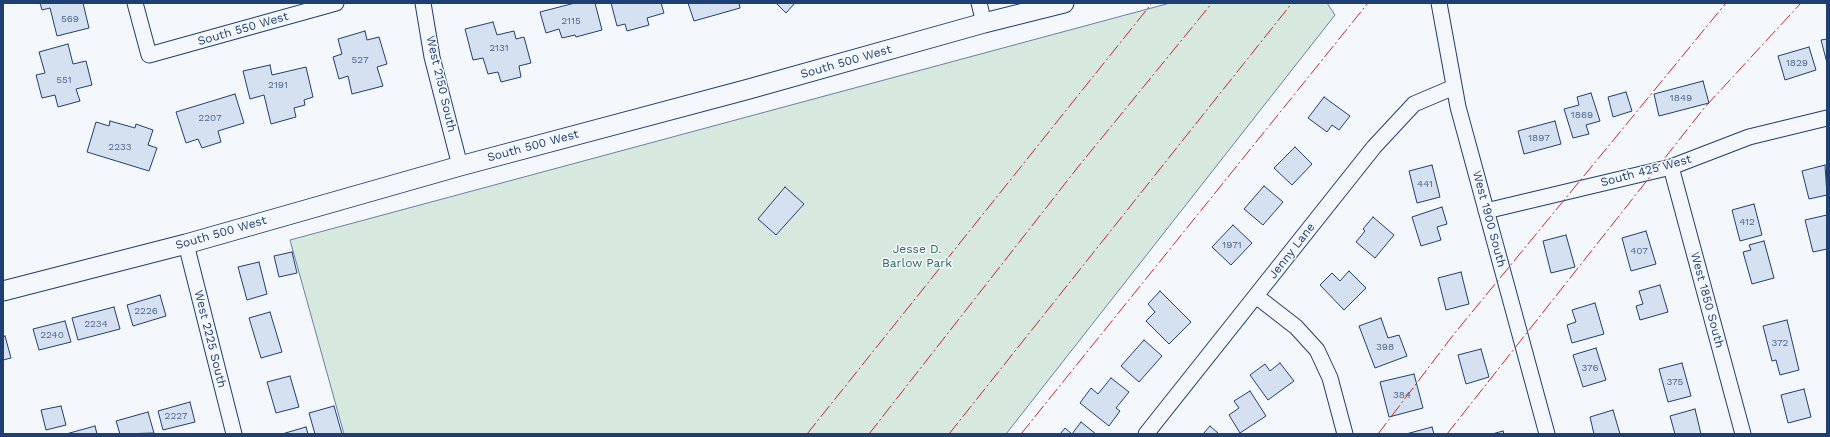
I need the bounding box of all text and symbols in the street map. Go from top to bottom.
street label: South 550 West [196,9,290,49]
house number: 569 [61,13,79,25]
house number: 2115 [561,15,581,27]
street label: West 2150 South [423,34,459,134]
house number: 2131 [489,42,509,54]
street label: South 500 West [799,42,893,82]
house number: 527 [351,54,369,66]
house number: 1829 [1786,57,1808,69]
house number: 551 [56,74,72,86]
house number: 2191 [268,79,288,91]
house number: 1849 [1670,92,1692,104]
house number: 1869 [1571,109,1593,121]
house number: 2207 [198,112,222,124]
street label: South 500 West [486,127,580,165]
house number: 1897 [1528,132,1550,144]
house number: 2233 [108,141,132,153]
street label: South 425 West [1599,152,1693,190]
street label: West 1900 South [1469,169,1509,269]
house number: 441 [1417,178,1433,190]
street label: South 500 West [174,213,268,253]
house number: 412 [1739,216,1755,228]
street label: Jenny Lane [1266,220,1318,282]
house number: 1971 [1222,239,1242,251]
park label: Jesse D. Barlow Park [882,242,952,270]
house number: 407 [1630,245,1648,257]
street label: West 1850 South [1687,250,1727,350]
street label: West 2225 South [191,289,229,389]
house number: 2226 [134,305,158,317]
house number: 2234 [84,318,108,330]
house number: 2240 [40,329,64,341]
house number: 372 [1772,337,1788,349]
house number: 398 [1376,341,1394,353]
house number: 376 [1582,362,1598,374]
house number: 375 [1667,376,1683,388]
house number: 384 [1393,389,1411,401]
house number: 2227 [165,410,187,422]

